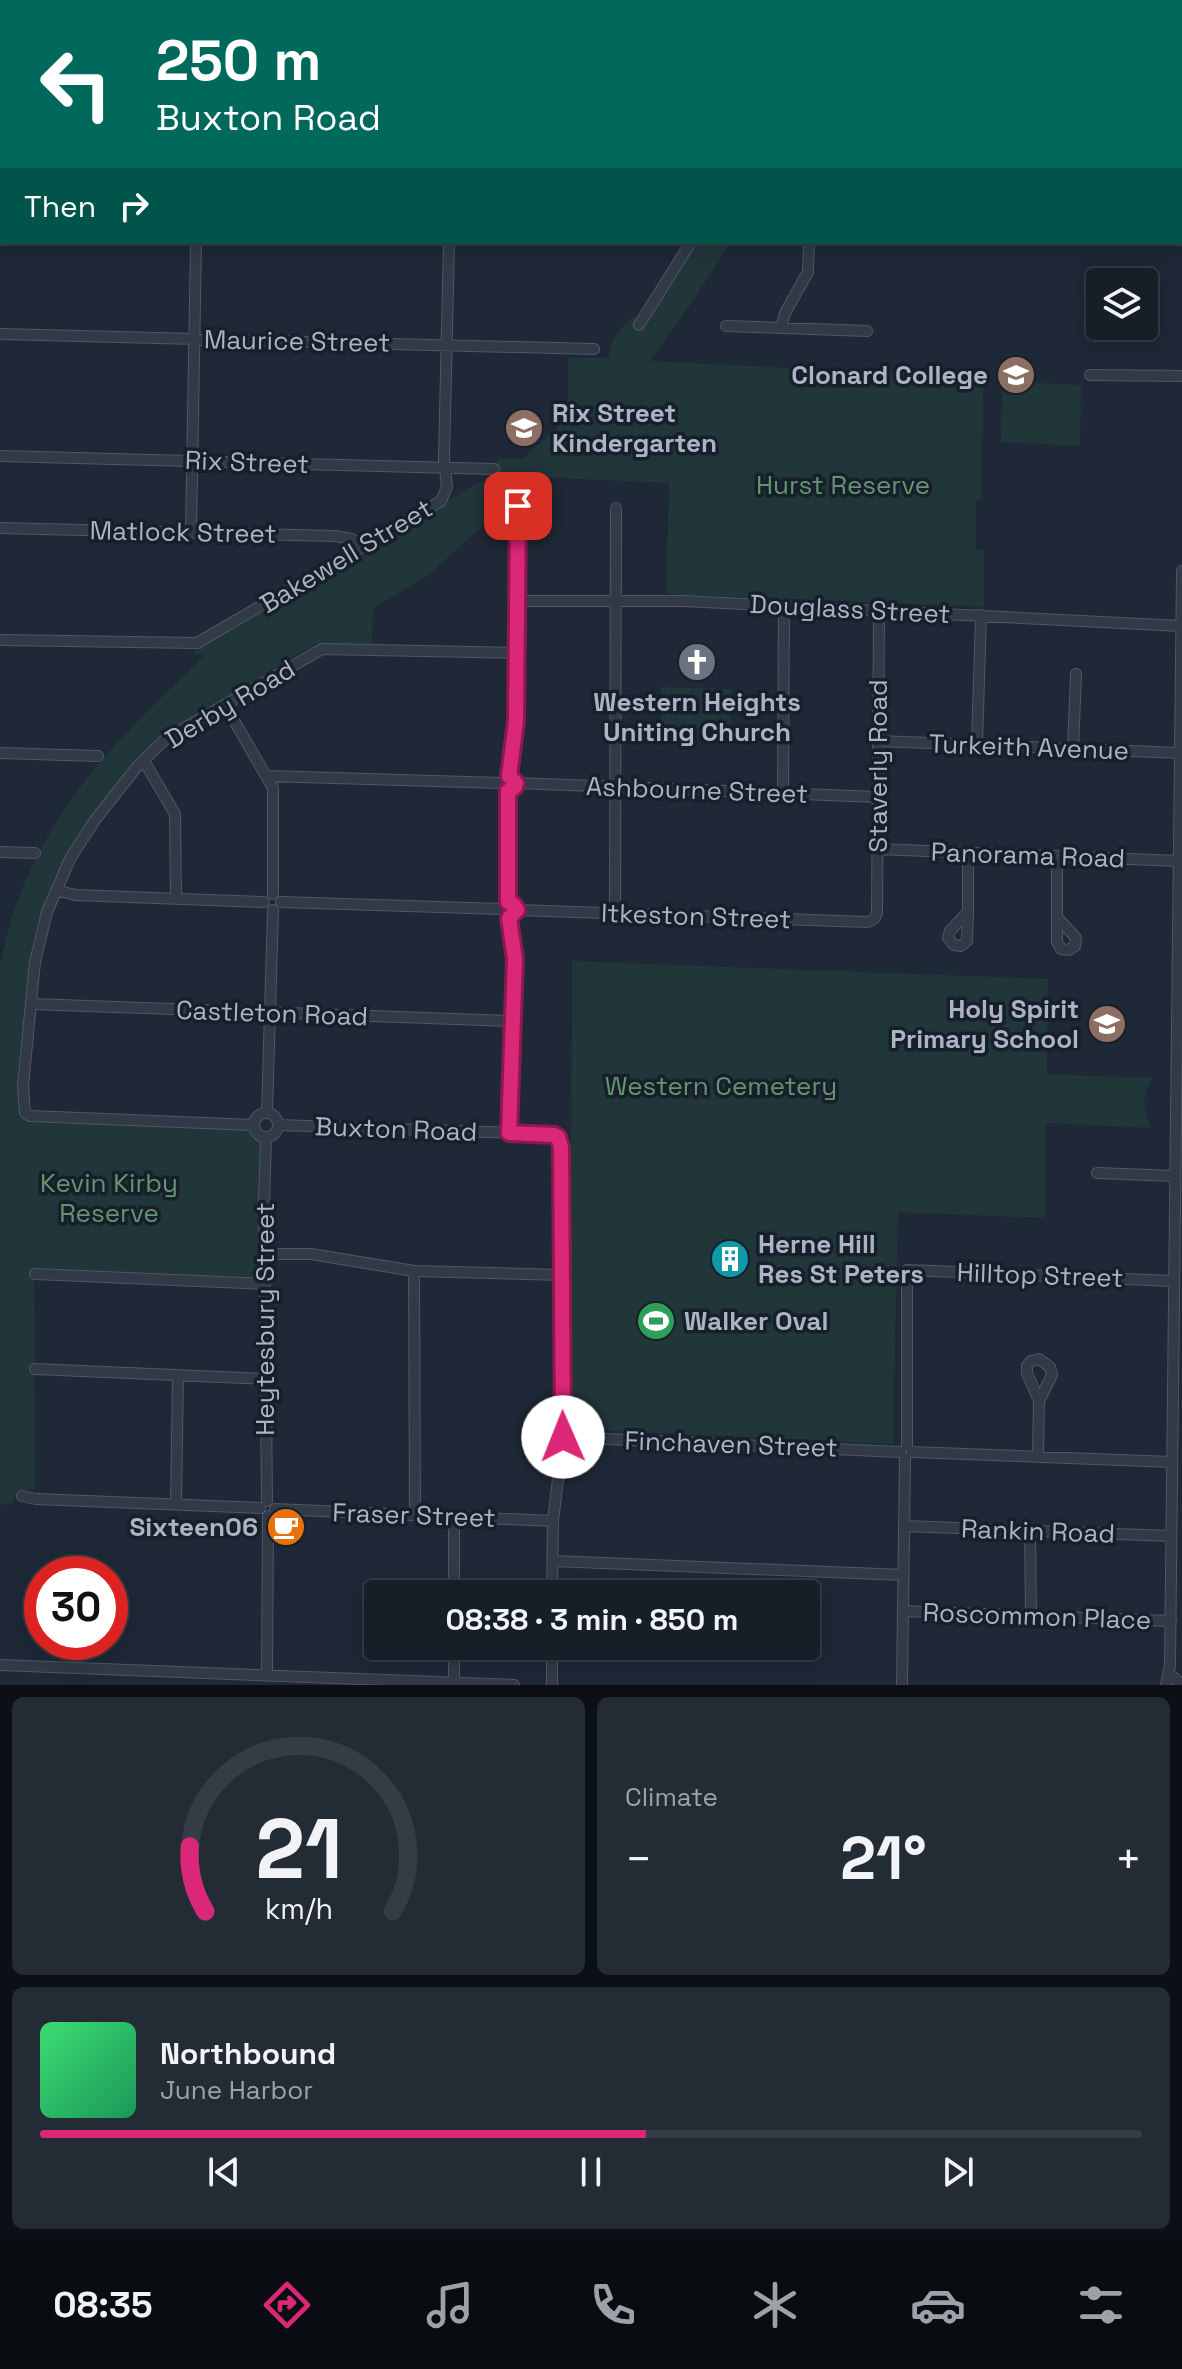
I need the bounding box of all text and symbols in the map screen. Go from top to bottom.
text: 250 m [156,25,321,96]
icon: left [24,32,128,136]
text: Buxton Road [156,95,381,141]
icon: right [112,184,156,228]
text: Then [24,187,96,226]
map controls [1086,268,1158,340]
button: layers [1086,268,1158,340]
street label: Maurice Street [204,322,390,360]
school or university icon: Clonard College [995,354,1037,396]
place label: Clonard College [791,358,988,392]
place label: Rix Street Kindergarten [552,396,717,460]
school or university icon: Rix Street Kindergarten [503,407,545,449]
street label: Rix Street [184,443,310,481]
park label: Hurst Reserve [756,468,930,502]
pin [484,472,552,540]
icon: arrive [496,484,540,528]
street label: Bakewell Street [253,491,439,621]
street label: Matlock Street [89,513,277,551]
street label: Douglass Street [749,587,951,631]
church icon: Western Heights Uniting Church [676,641,718,683]
street label: Derby Road [159,652,301,756]
street label: Staverly Road [861,679,895,853]
place label: Western Heights Uniting Church [593,685,801,749]
street label: Turkeith Avenue [928,727,1130,767]
street label: Ashbourne Street [585,769,809,811]
street label: Panorama Road [930,835,1126,875]
street label: Itkeston Street [600,896,792,936]
place label: Holy Spirit Primary School [890,992,1079,1056]
street label: Castleton Road [175,993,369,1033]
school or university icon: Holy Spirit Primary School [1086,1003,1128,1045]
park label: Western Cemetery [605,1069,837,1103]
street label: Buxton Road [314,1109,478,1149]
park label: Kevin Kirby Reserve [40,1166,178,1230]
street label: Heytesbury Street [248,1202,282,1436]
place label: Herne Hill Res St Peters [758,1227,924,1291]
building icon: Herne Hill Res St Peters [709,1238,751,1280]
street label: Hilltop Street [956,1255,1124,1295]
sports icon: Walker Oval [635,1300,677,1342]
place label: Walker Oval [684,1304,828,1338]
position arrow [521,1395,605,1479]
street label: Finchaven Street [624,1423,838,1465]
street label: Fraser Street [332,1495,496,1535]
cafe icon: Sixteen06 [265,1506,307,1548]
place label: Sixteen06 [130,1510,258,1544]
street label: Rankin Road [960,1511,1116,1551]
speed limit sign: 30 [24,1556,128,1660]
street label: Roscommon Place [922,1595,1152,1637]
text: 08:38 · 3 min · 850 m [446,1600,738,1639]
text: Climate [625,1780,718,1814]
text: 21 [255,1796,342,1902]
text: 21° [840,1820,927,1897]
text: − [625,1831,652,1887]
text: + [1115,1831,1142,1887]
text: km/h [264,1891,333,1927]
text: Northbound [160,2034,336,2073]
text: June Harbor [160,2073,313,2107]
icon: previous [202,2150,246,2194]
icon: pause [569,2150,613,2194]
icon: next [936,2150,980,2194]
icon: directions [259,2277,315,2333]
icon: music [422,2277,478,2333]
icon: phone [585,2277,641,2333]
icon: climate [747,2277,803,2333]
icon: car [910,2277,966,2333]
icon: filters [1073,2277,1129,2333]
text: 08:35 [53,2282,153,2328]

